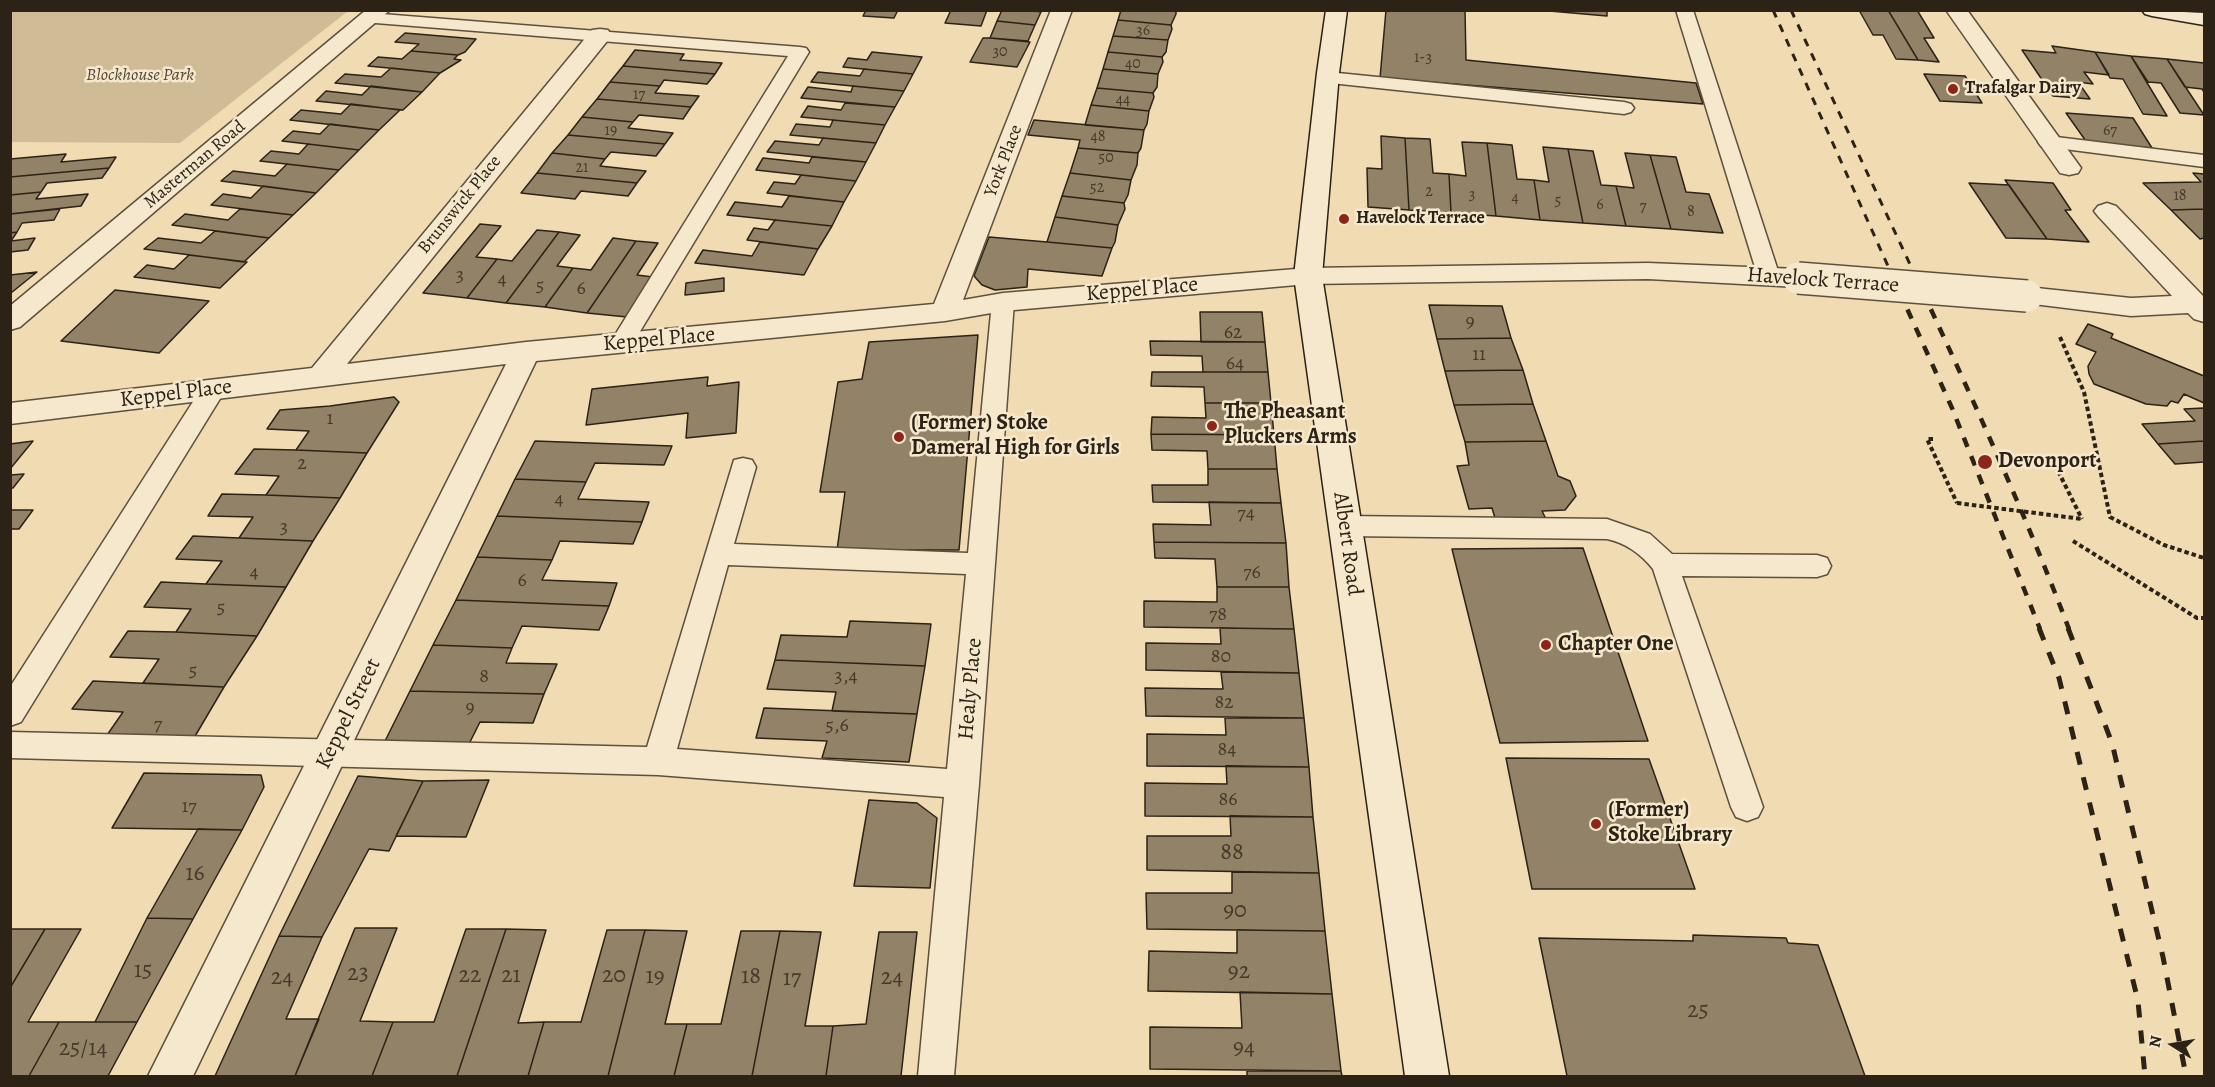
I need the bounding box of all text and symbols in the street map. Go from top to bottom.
house number: 36 [1136,21,1150,41]
house number: 30 [992,42,1008,62]
house number: 1-3 [1414,48,1432,68]
house number: 40 [1125,54,1141,74]
park label: Blockhouse Park [86,65,194,87]
place label: Trafalgar Dairy [1965,78,2081,100]
marker: Trafalgar Dairy [1946,82,1960,96]
house number: 17 [633,85,645,105]
house number: 44 [1116,90,1130,110]
street label: Masterman Road [140,116,250,214]
house number: 19 [605,121,617,141]
house number: 67 [2103,121,2117,141]
street label: York Place [980,122,1028,200]
house number: 48 [1090,127,1106,147]
house number: 50 [1098,148,1114,168]
street label: Brunswick Place [414,151,506,259]
house number: 21 [575,158,589,178]
house number: 52 [1090,178,1104,198]
house number: 2 [1425,182,1433,202]
house number: 3 [1469,185,1475,205]
house number: 18 [2173,186,2187,206]
house number: 4 [1511,188,1519,208]
house number: 5 [1555,191,1561,211]
house number: 6 [1596,195,1604,215]
house number: 7 [1640,197,1646,217]
house number: 8 [1687,202,1695,222]
place label: Havelock Terrace [1356,208,1485,230]
marker: Havelock Terrace [1337,212,1351,226]
street label: Havelock Terrace [1746,263,1900,299]
house number: 3 [456,264,464,288]
house number: 4 [497,268,507,292]
street label: Keppel Place [1085,272,1199,308]
house number: 5 [536,274,544,298]
house number: 6 [576,277,586,301]
house number: 9 [1465,310,1475,334]
house number: 62 [1224,321,1242,345]
street label: Keppel Place [602,322,716,358]
house number: 11 [1472,343,1486,367]
house number: 64 [1226,352,1244,376]
street label: Keppel Place [119,374,233,414]
place label: The Pheasant Pluckers Arms [1224,400,1357,452]
house number: 1 [327,407,333,431]
place label: (Former) Stoke Dameral High for Girls [911,411,1120,463]
marker: The Pheasant Pluckers Arms [1205,419,1219,433]
marker: (Former) Stoke Dameral High for Girls [892,430,906,444]
place label: Devonport [1998,449,2097,475]
house number: 2 [297,452,307,476]
marker: Devonport [1976,453,1994,471]
house number: 4 [554,488,564,512]
street label: Albert Road [1327,490,1367,598]
house number: 74 [1237,502,1255,526]
house number: 3 [280,516,288,540]
house number: 4 [249,561,259,585]
house number: 76 [1243,561,1261,585]
house number: 6 [517,569,527,593]
house number: 5 [217,596,225,620]
house number: 78 [1209,603,1227,627]
place label: Chapter One [1558,632,1674,658]
street label: Healy Place [953,637,989,741]
marker: Chapter One [1539,638,1553,652]
house number: 80 [1211,645,1231,669]
street label: Keppel Street [311,654,387,774]
house number: 5 [189,659,197,683]
house number: 8 [479,665,489,689]
house number: 3,4 [834,665,858,689]
house number: 82 [1214,691,1234,715]
house number: 9 [465,696,475,720]
house number: 7 [154,713,162,737]
house number: 5,6 [825,714,849,738]
house number: 84 [1218,738,1236,762]
house number: 86 [1219,788,1237,812]
house number: 17 [181,795,197,819]
place label: (Former) Stoke Library [1608,798,1732,849]
marker: (Former) Stoke Library [1589,817,1603,831]
house number: 88 [1220,839,1244,867]
house number: 16 [185,860,205,888]
house number: 90 [1223,897,1247,925]
house number: 15 [134,957,152,985]
house number: 92 [1228,958,1250,986]
house number: 23 [347,960,369,988]
house number: 22 [459,962,481,990]
house number: 21 [501,962,521,990]
house number: 20 [602,962,626,990]
house number: 19 [645,963,665,991]
house number: 18 [741,963,761,991]
house number: 24 [271,964,293,992]
house number: 24 [881,964,903,992]
house number: 17 [783,965,801,993]
house number: 25 [1687,997,1709,1025]
north arrow [2143,1015,2203,1075]
house number: 94 [1233,1034,1255,1062]
text: N [2143,1034,2167,1049]
house number: 25/14 [59,1035,107,1063]

